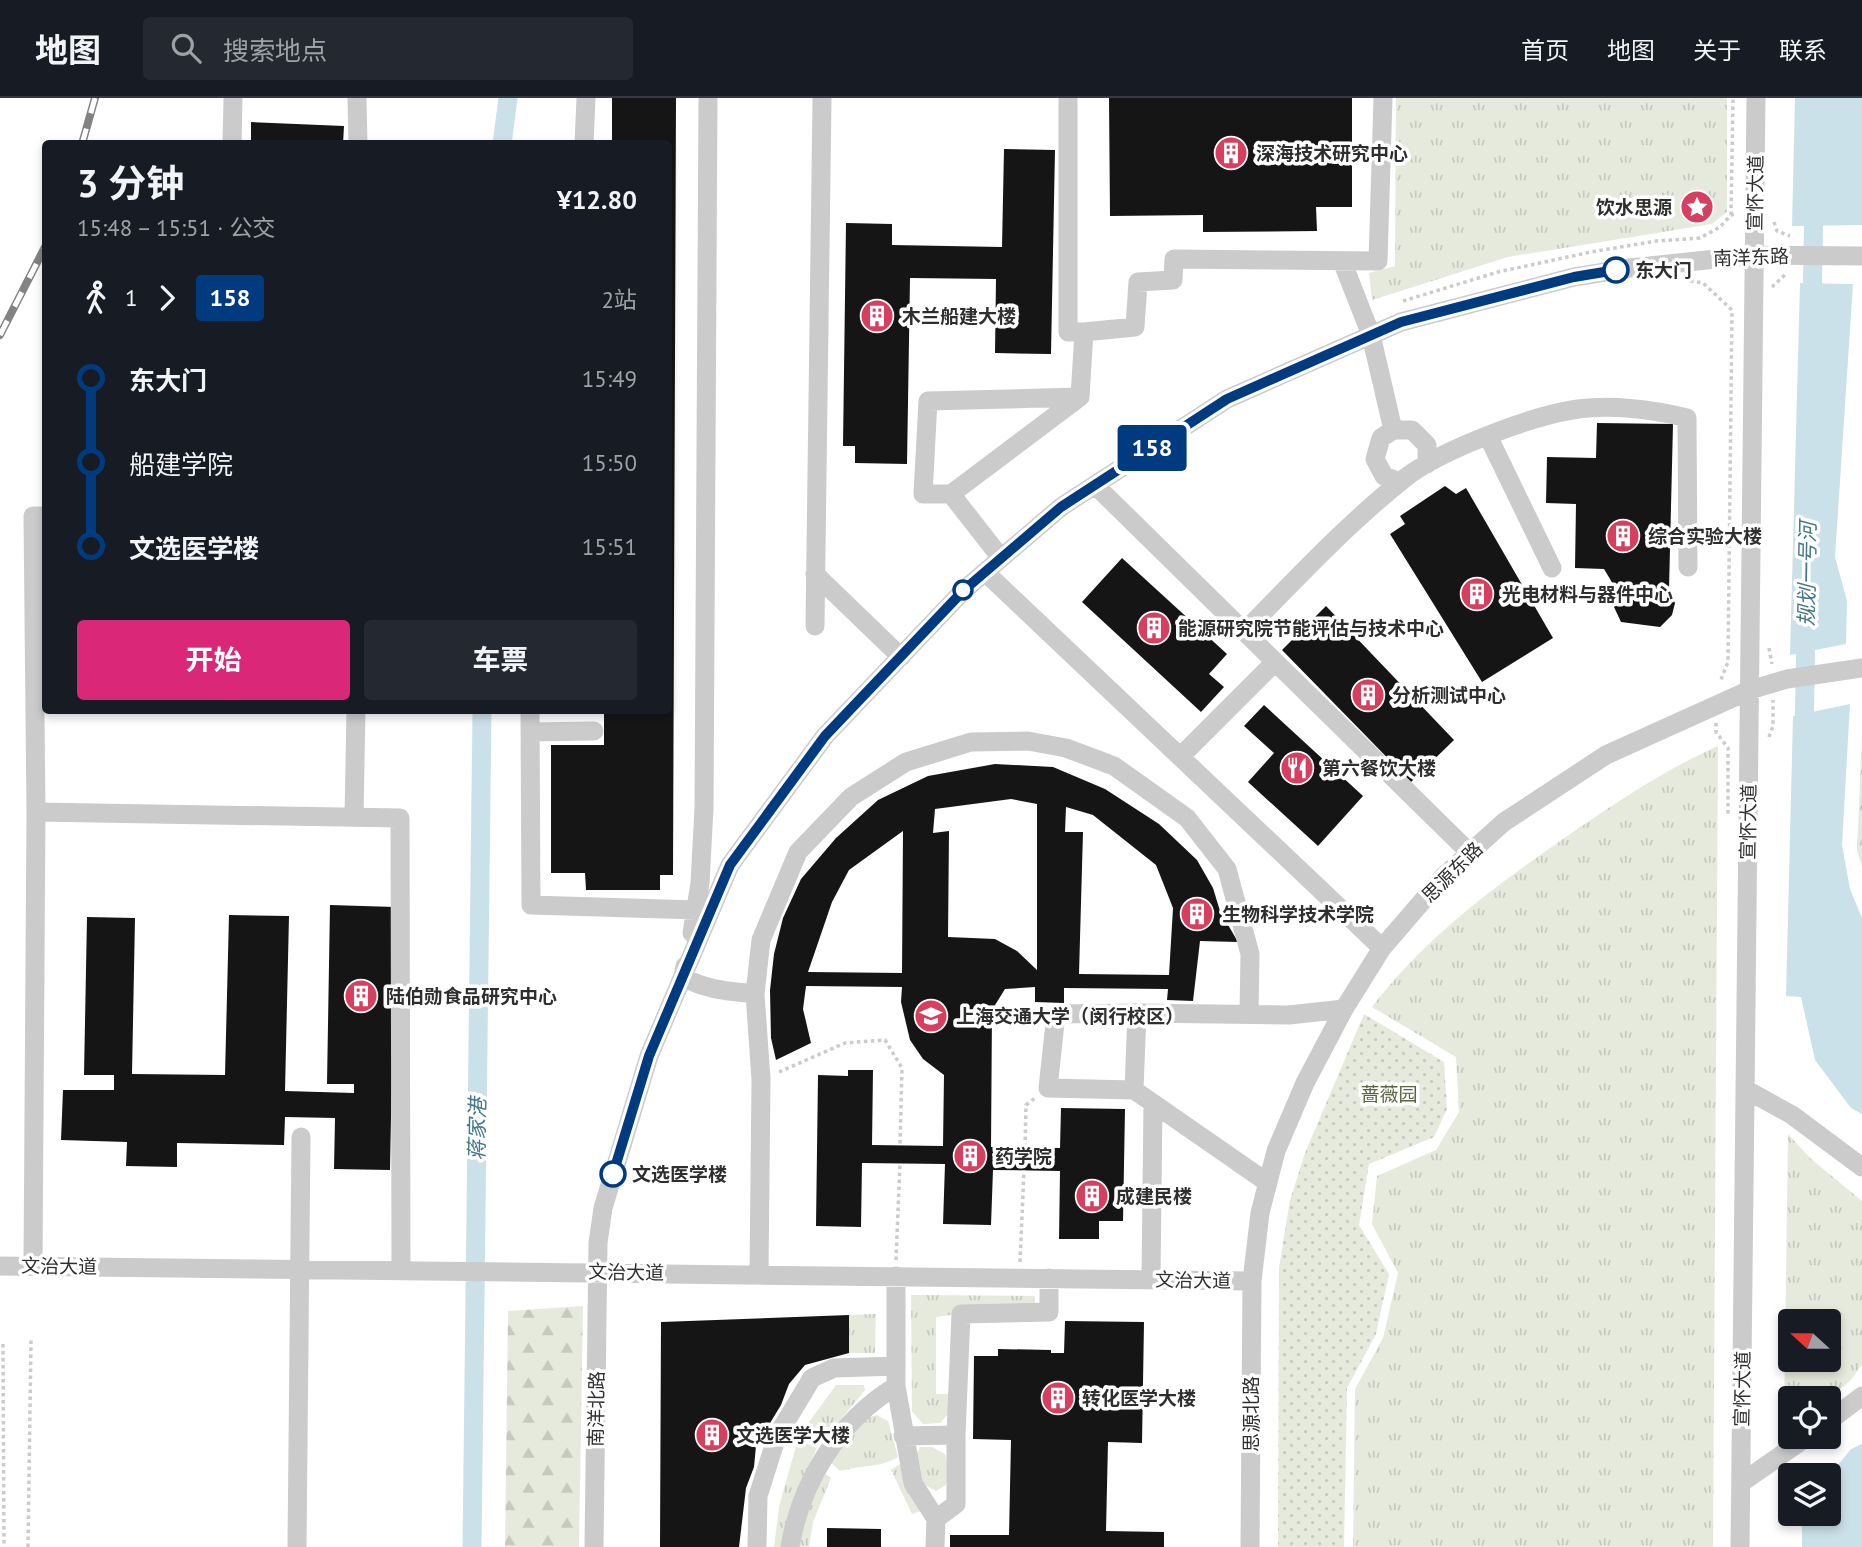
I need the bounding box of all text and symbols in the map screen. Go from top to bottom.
search box [143,17,633,80]
text: 地图 [35,28,101,71]
icon: search [167,29,205,67]
text: 搜索地点 [223,34,327,67]
text: 首页 [1521,35,1569,66]
text: 地图 [1607,35,1655,66]
text: 关于 [1693,35,1741,66]
text: 联系 [1779,35,1827,66]
building icon: 深海技术研究中心 [1212,134,1250,172]
place label: 深海技术研究中心 [1256,141,1408,165]
street label: 宣怀大道 [1742,155,1768,231]
text: 3 分钟 [77,158,184,207]
text: ¥12.80 [557,183,637,216]
place icon: 饮水思源 [1678,188,1716,226]
place label: 饮水思源 [1596,195,1672,219]
text: 15:48 – 15:51 · 公交 [77,213,276,242]
street label: 南洋东路 [1713,244,1789,270]
marker: 东大门 [1603,257,1629,283]
place label: 东大门 [1635,258,1692,282]
icon: walk [77,279,115,317]
icon: forward [148,279,186,317]
text: 158 [210,282,250,313]
text: 1 [125,283,138,312]
text: 2站 [601,285,637,314]
building icon: 木兰船建大楼 [858,297,896,335]
place label: 木兰船建大楼 [902,304,1016,328]
text: 东大门 [129,364,207,397]
text: 15:49 [582,364,637,393]
line badge: 158 [1112,425,1192,471]
text: 158 [1132,432,1172,463]
text: 船建学院 [129,448,233,481]
text: 15:50 [582,448,637,477]
building icon: 综合实验大楼 [1604,517,1642,555]
water label: 规划一号河 [1793,517,1821,627]
place label: 综合实验大楼 [1648,524,1762,548]
text: 文选医学楼 [129,532,259,565]
text: 15:51 [582,532,637,561]
building icon: 光电材料与器件中心 [1458,575,1496,613]
unlabelled marker [953,580,973,600]
place label: 光电材料与器件中心 [1502,582,1673,606]
building icon: 能源研究院节能评估与技术中心 [1135,609,1173,647]
place label: 能源研究院节能评估与技术中心 [1178,616,1444,640]
button: 开始 [77,620,350,700]
button: 车票 [364,620,637,700]
building icon: 分析测试中心 [1349,676,1387,714]
place label: 分析测试中心 [1392,683,1506,707]
restaurant icon: 第六餐饮大楼 [1278,749,1316,787]
place label: 第六餐饮大楼 [1322,756,1436,780]
street label: 宣怀大道 [1735,784,1761,860]
street label: 思源东路 [1417,837,1487,907]
building icon: 生物科学技术学院 [1178,895,1216,933]
place label: 生物科学技术学院 [1222,902,1374,926]
building icon: 陆伯勋食品研究中心 [342,977,380,1015]
place label: 陆伯勋食品研究中心 [386,984,557,1008]
school or university icon: 上海交通大学（闵行校区） [912,997,950,1035]
place label: 上海交通大学（闵行校区） [956,1004,1184,1028]
park label: 蔷薇园 [1360,1082,1418,1106]
water label: 蒋家港 [463,1094,491,1161]
building icon: 药学院 [951,1137,989,1175]
place label: 药学院 [995,1144,1052,1168]
marker: 文选医学楼 [600,1161,626,1187]
place label: 文选医学楼 [632,1162,727,1186]
building icon: 成建民楼 [1073,1177,1111,1215]
place label: 成建民楼 [1116,1184,1192,1208]
street label: 文治大道 [21,1253,97,1279]
street label: 文治大道 [588,1259,664,1285]
street label: 文治大道 [1155,1267,1231,1293]
north arrow [1778,1309,1841,1372]
map controls [1778,1309,1841,1526]
street label: 宣怀大道 [1729,1351,1755,1427]
street label: 南洋北路 [583,1371,609,1447]
street label: 思源北路 [1239,1376,1263,1452]
building icon: 转化医学大楼 [1039,1379,1077,1417]
place label: 转化医学大楼 [1082,1386,1196,1410]
button: locate [1778,1386,1841,1449]
building icon: 文选医学大楼 [693,1416,731,1454]
place label: 文选医学大楼 [736,1423,850,1447]
button: layers [1778,1463,1841,1526]

